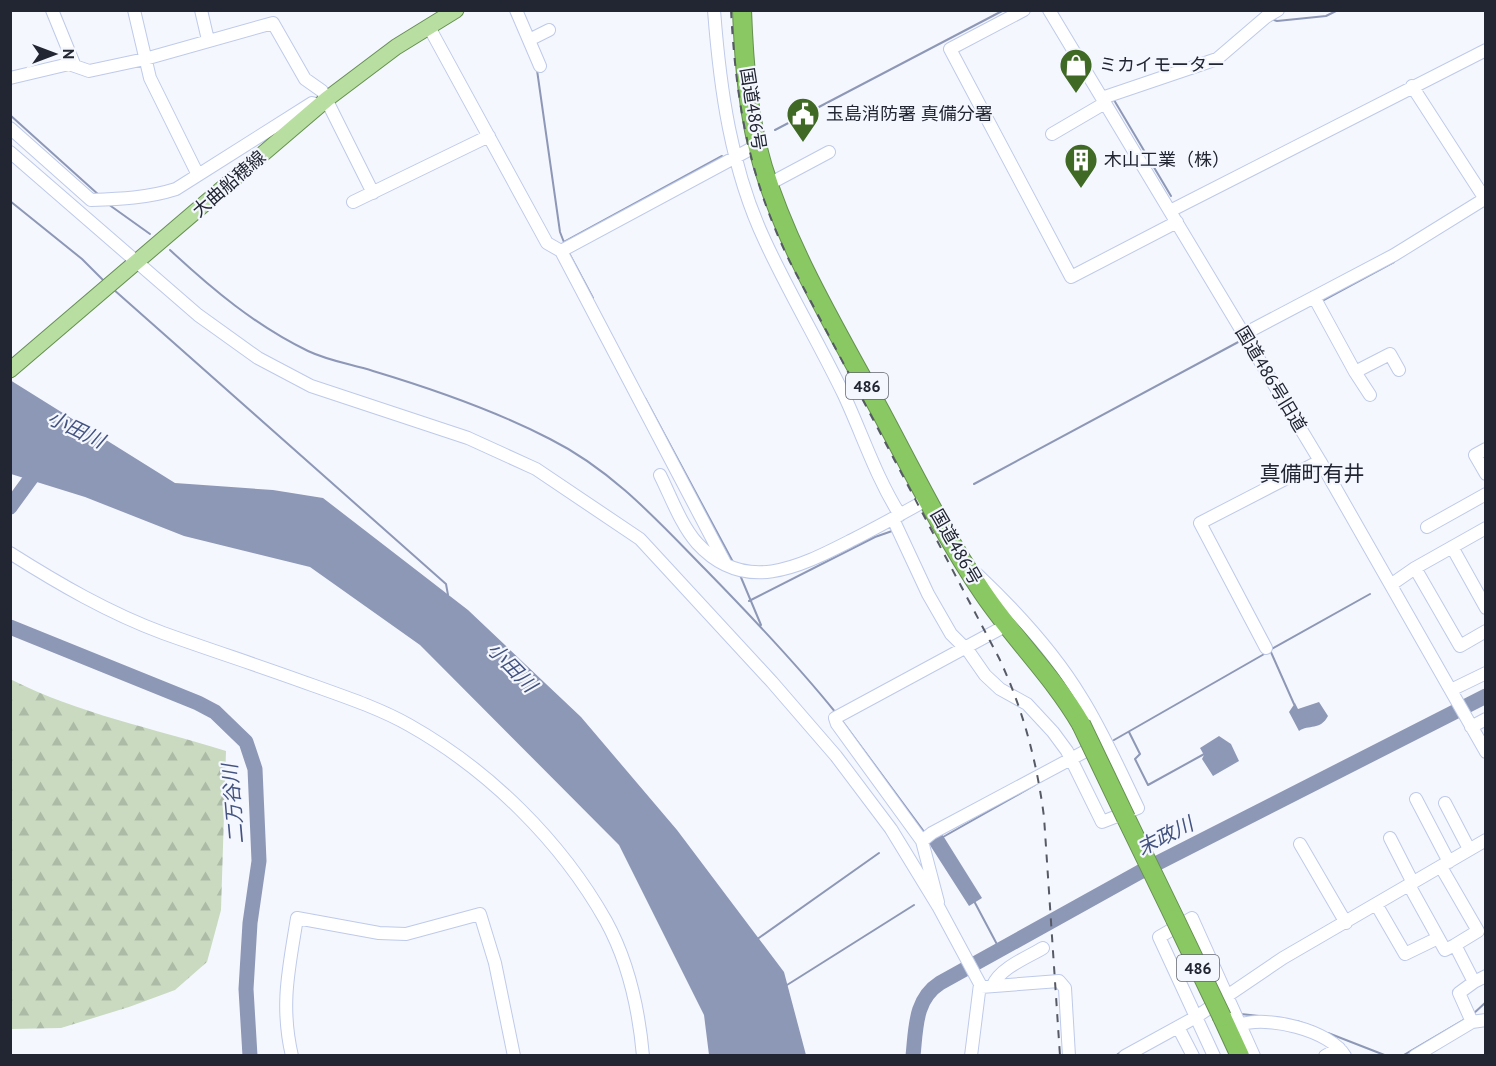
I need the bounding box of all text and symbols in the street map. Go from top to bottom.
north arrow [24,24,84,84]
shop icon: ミカイモーター [1058,47,1094,94]
text: N [59,49,79,59]
place label: ミカイモーター [1099,53,1225,76]
street label: 国道486号 [736,66,771,152]
public building icon: 玉島消防署 真備分署 [785,96,821,143]
place label: 玉島消防署 真備分署 [826,102,993,125]
building icon: 木山工業（株） [1063,142,1099,189]
street label: 大曲船穂線 [187,145,270,222]
place label: 木山工業（株） [1104,148,1230,171]
street label: 国道486号旧道 [1231,322,1312,436]
road number: 486 [846,373,888,399]
water label: 小田川 [43,404,110,455]
district label: 真備町有井 [1260,460,1365,487]
street label: 国道486号 [926,505,987,589]
water label: 小田川 [482,636,544,699]
water label: 二万谷川 [216,761,249,845]
water label: 末政川 [1132,810,1199,861]
road number: 486 [1177,955,1219,981]

